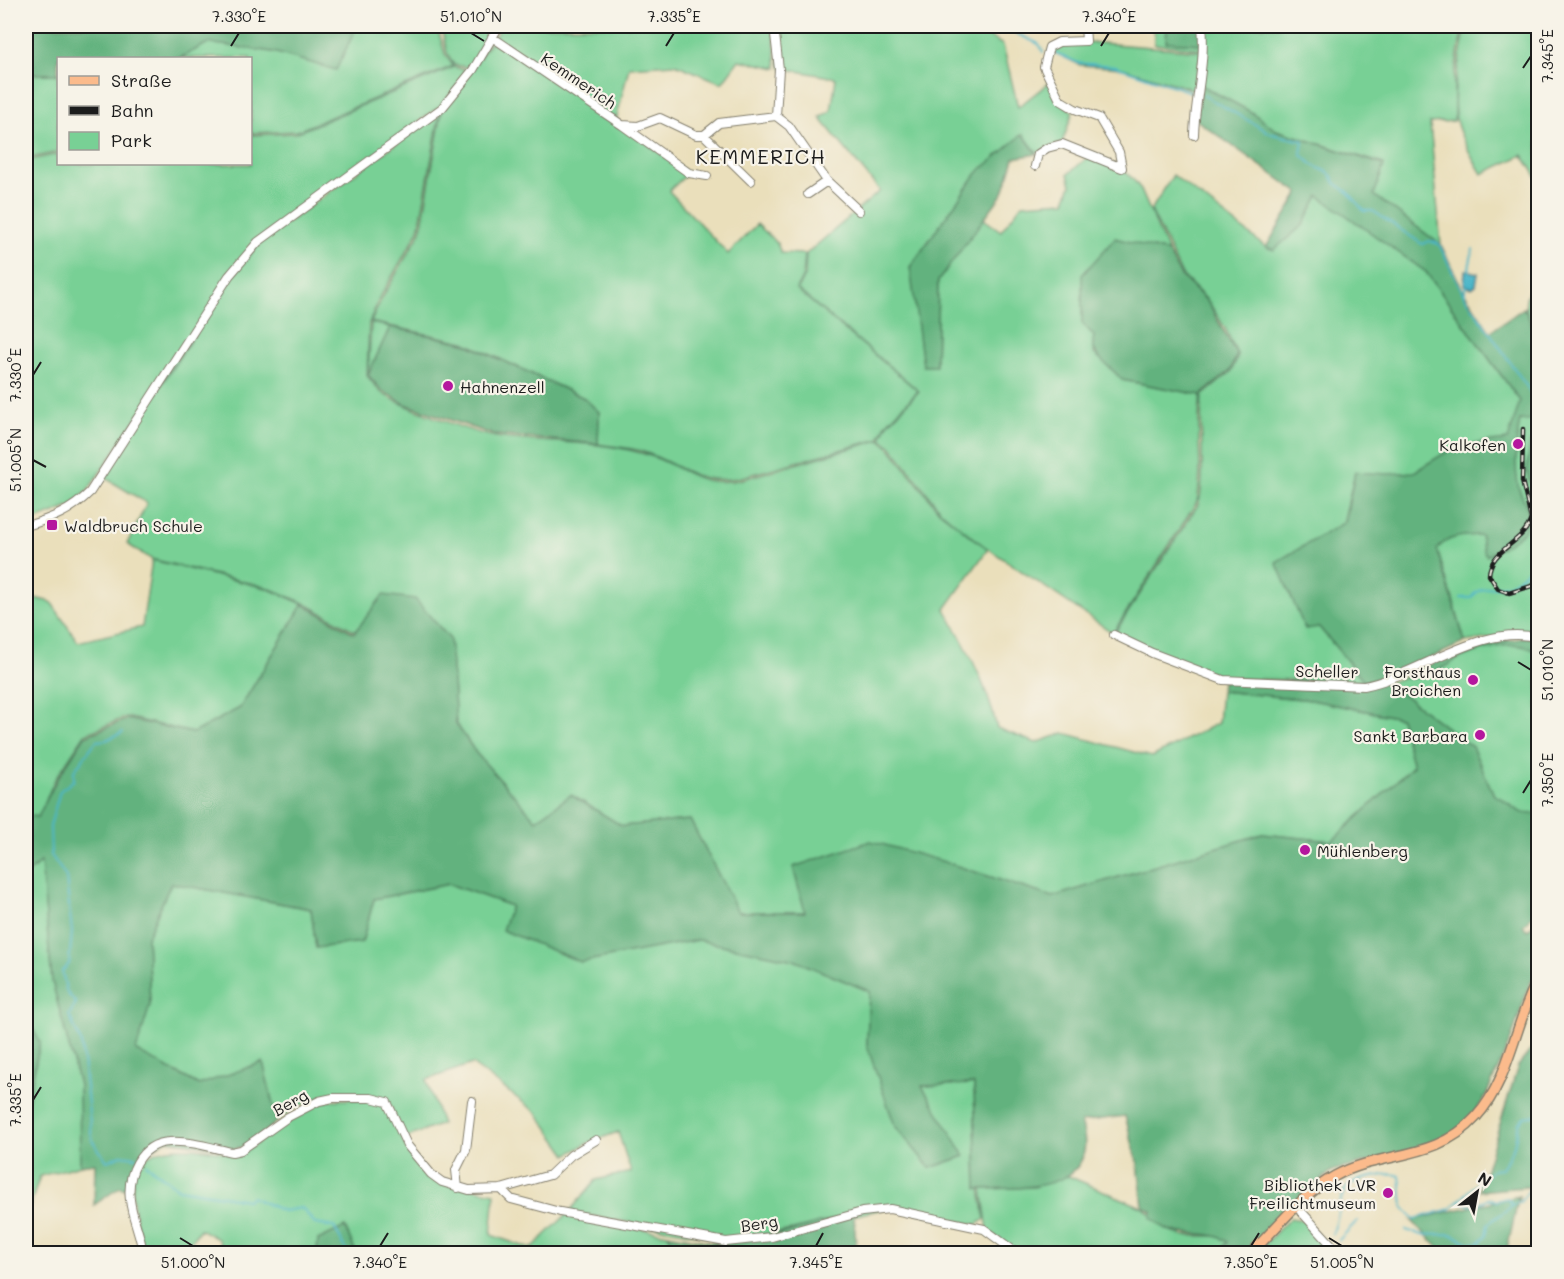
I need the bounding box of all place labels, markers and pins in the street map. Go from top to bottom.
place label: Hahnenzell [460,376,545,397]
marker: Hahnenzell [441,379,455,393]
place label: Kalkofen [1439,434,1506,455]
marker: Kalkofen [1511,437,1525,451]
place label: Waldbruch Schule [64,515,203,536]
marker: Waldbruch Schule [45,518,59,532]
place label: Forsthaus Broichen [1384,661,1461,700]
marker: Forsthaus Broichen [1466,673,1480,687]
place label: Sankt Barbara [1353,725,1468,746]
marker: Sankt Barbara [1473,728,1487,742]
place label: Mühlenberg [1317,840,1408,861]
marker: Mühlenberg [1298,843,1312,857]
place label: Bibliothek LVR Freilichtmuseum [1249,1174,1376,1213]
marker: Bibliothek LVR Freilichtmuseum [1381,1186,1395,1200]

